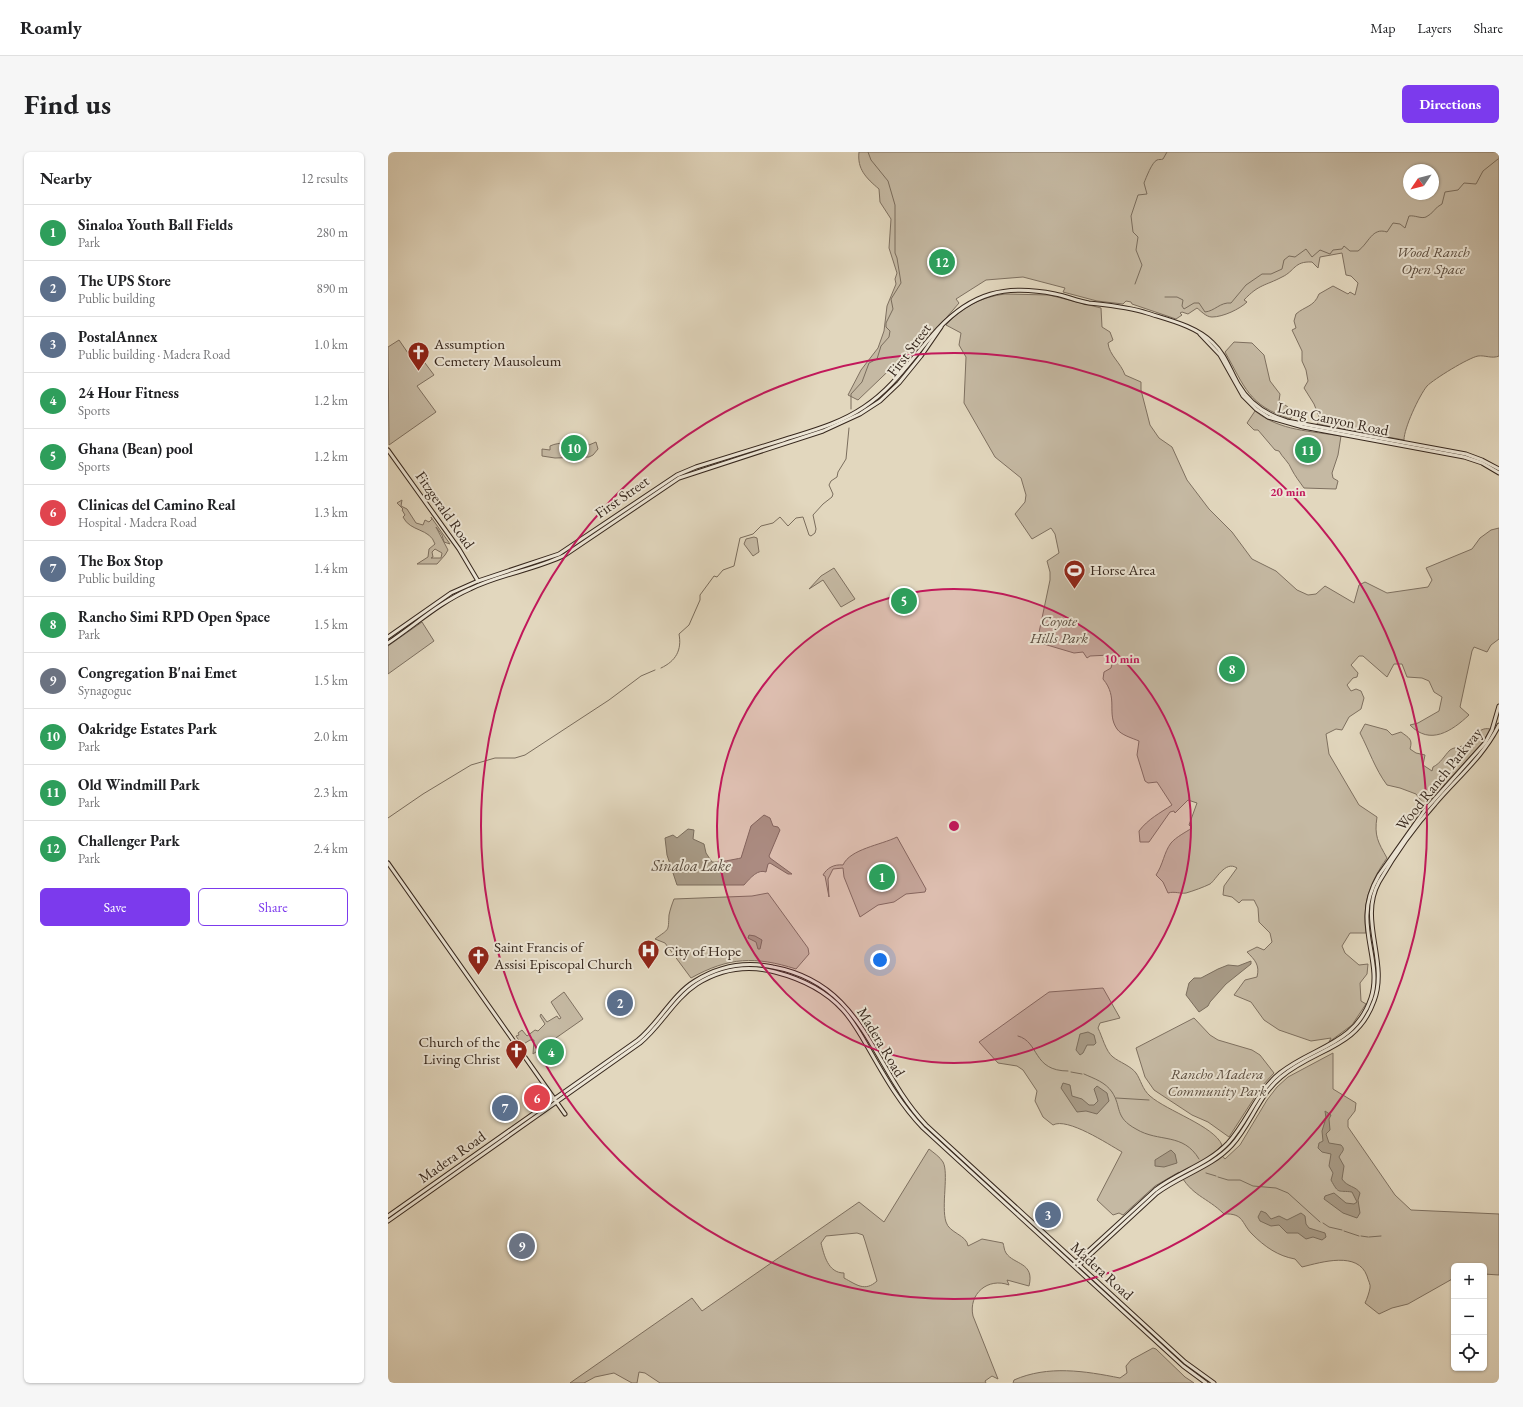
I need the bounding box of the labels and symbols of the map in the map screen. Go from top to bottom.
north arrow [1403,164,1439,200]
park label: Wood Ranch Open Space [1396,242,1470,278]
pin: 12 [929,247,955,277]
street label: First Street [882,319,935,380]
place label: Assumption Cemetery Mausoleum [433,334,562,370]
church icon: Assumption Cemetery Mausoleum [405,340,431,373]
street label: Long Canyon Road [1276,397,1391,440]
pin: 10 [561,433,587,463]
pin: 11 [1295,435,1321,465]
street label: Fitzgerald Road [412,467,479,553]
street label: First Street [591,471,653,522]
text: 20 min [1270,484,1306,500]
sports icon: Horse Area [1061,557,1087,590]
place label: Horse Area [1090,560,1156,579]
pin: 5 [891,586,917,616]
park label: Coyote Hills Park [1029,611,1088,647]
text: 10 min [1104,651,1140,667]
pin: 8 [1219,654,1245,684]
street label: Wood Ranch Parkway [1391,723,1486,834]
centre of rings [947,819,961,833]
water label: Sinaloa Lake [650,855,731,876]
pin: 1 [869,862,895,892]
place label: Saint Francis of Assisi Episcopal Church [493,937,633,973]
hospital icon: City of Hope [635,938,661,971]
place label: City of Hope [664,941,741,960]
church icon: Saint Francis of Assisi Episcopal Church [465,943,491,976]
your location [870,950,890,970]
pin: 2 [607,988,633,1018]
street label: Madera Road [853,1003,910,1080]
place label: Church of the Living Christ [418,1032,500,1068]
pin: 4 [538,1037,564,1067]
church icon: Church of the Living Christ [503,1038,529,1071]
park label: Rancho Madera Community Park [1167,1064,1267,1100]
pin: 6 [524,1083,550,1113]
pin: 7 [492,1093,518,1123]
street label: Madera Road [414,1126,489,1187]
pin: 3 [1035,1200,1061,1230]
pin: 9 [509,1231,535,1261]
street label: Madera Road [1067,1237,1138,1304]

